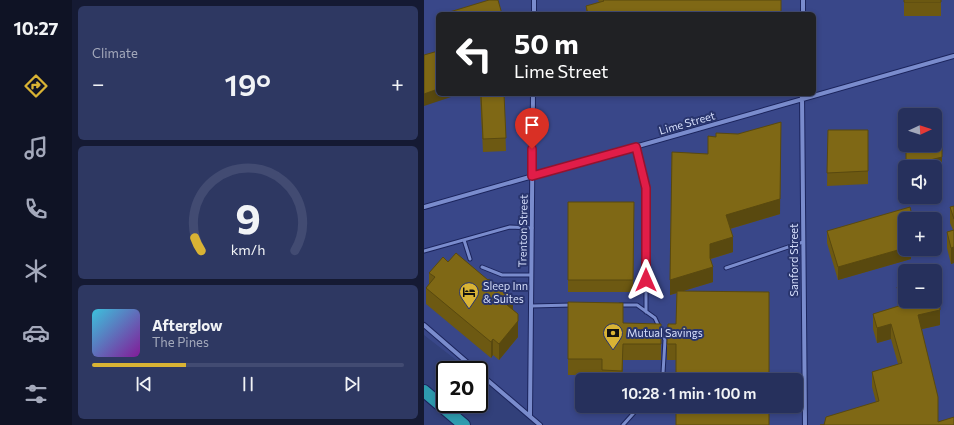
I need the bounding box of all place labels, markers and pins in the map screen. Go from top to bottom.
pin [515,108,549,149]
place label: Sleep Inn & Suites [483,279,528,305]
hotel icon: Sleep Inn & Suites [458,281,480,309]
bank icon: Mutual Savings [602,322,624,350]
place label: Mutual Savings [627,326,703,339]

